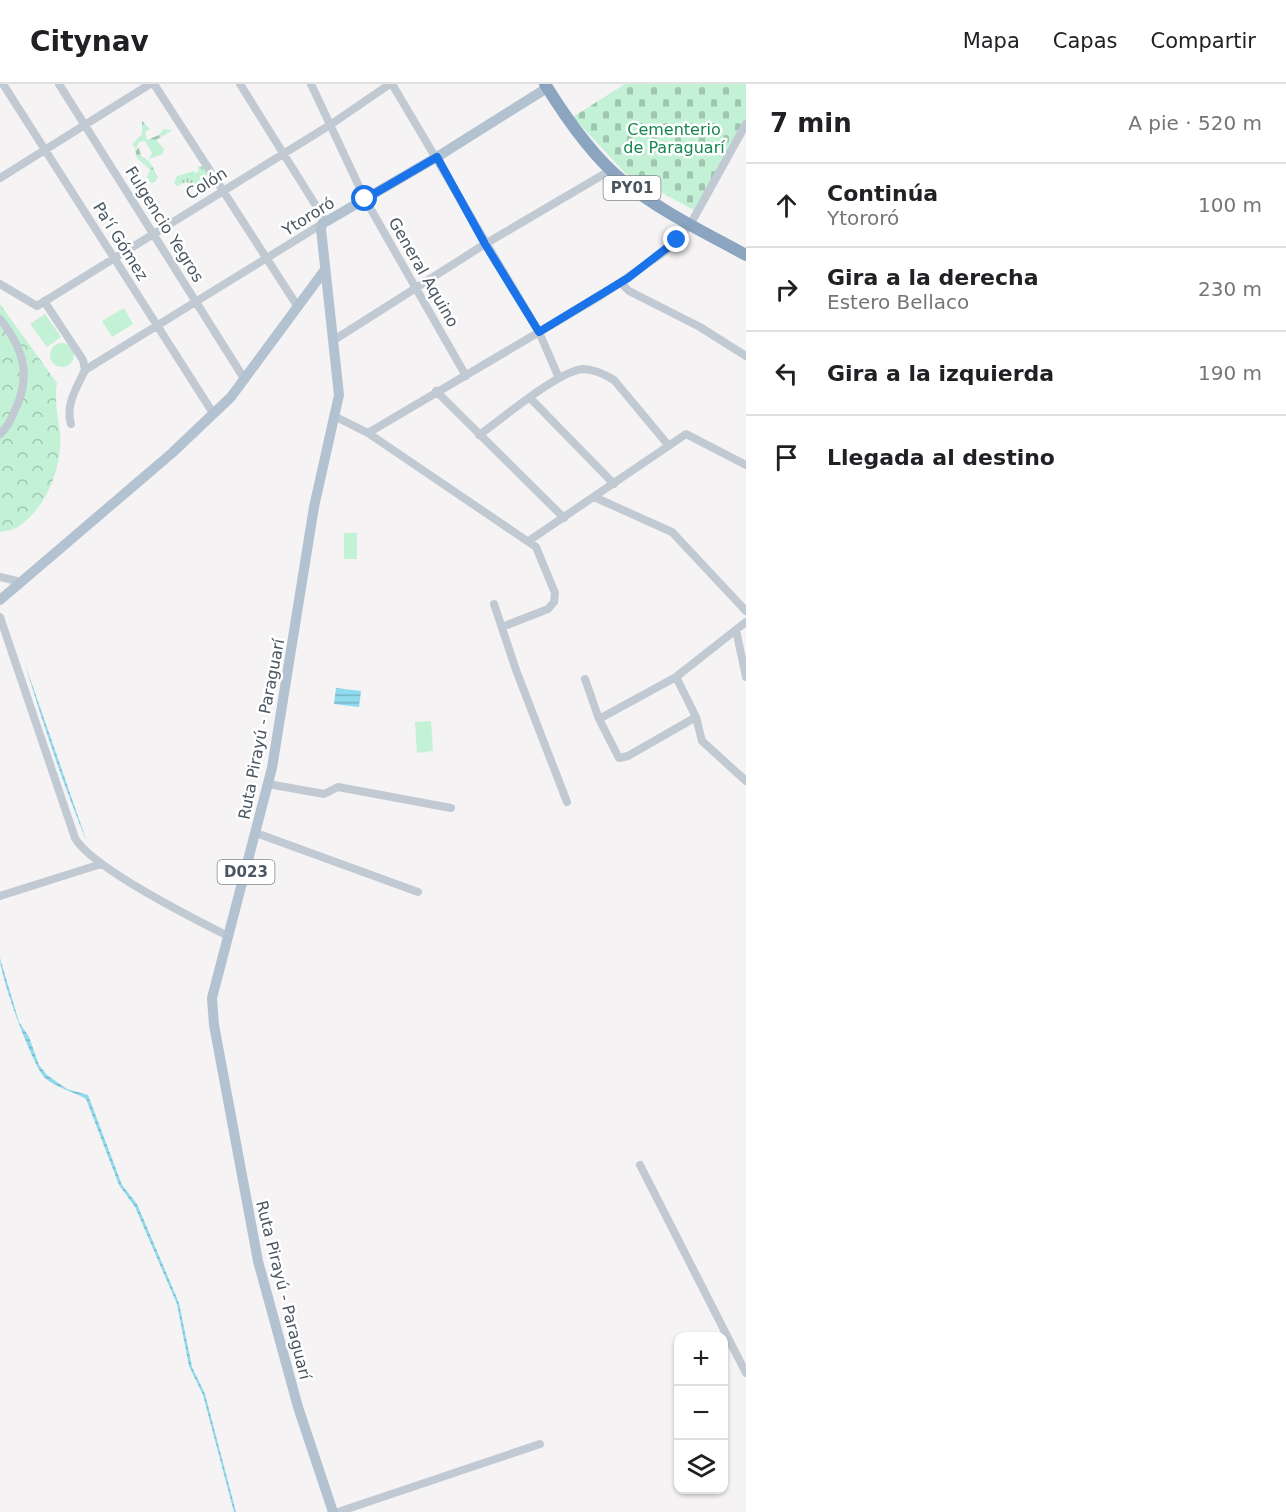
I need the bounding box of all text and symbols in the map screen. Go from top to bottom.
text: Citynav [30,25,149,58]
text: Mapa [963,29,1020,53]
text: Capas [1053,29,1117,53]
text: Compartir [1150,29,1256,53]
text: 7 min [770,108,852,138]
text: A pie · 520 m [1128,111,1262,135]
park label: Cementerio de Paraguarí [623,120,725,157]
street label: Fulgencio Yegros [121,163,208,286]
street label: Colón [182,163,231,203]
road number: PY01 [604,176,660,200]
text: Continúa [827,181,938,206]
route start [351,185,377,211]
icon: ahead [770,189,803,222]
street label: Ytororó [278,193,338,240]
text: 100 m [1198,193,1262,217]
street label: Pa'í Gómez [89,199,152,284]
text: Ytororó [827,206,899,230]
street label: General Aquino [384,214,463,330]
route end [663,226,689,252]
text: Gira a la derecha [827,265,1039,290]
icon: right [770,273,803,306]
text: 230 m [1198,277,1262,301]
text: Estero Bellaco [827,290,969,314]
icon: left [770,357,803,390]
text: Gira a la izquierda [827,361,1054,386]
text: 190 m [1198,361,1262,385]
icon: arrive [770,441,803,474]
text: Llegada al destino [827,445,1055,470]
street label: Ruta Pirayú - Paraguarí [235,637,288,821]
road number: D023 [218,860,274,884]
street label: Ruta Pirayú - Paraguarí [252,1199,315,1382]
map controls [674,1332,728,1494]
button: + [674,1332,728,1386]
button: − [674,1386,728,1440]
button: layers [674,1440,728,1494]

